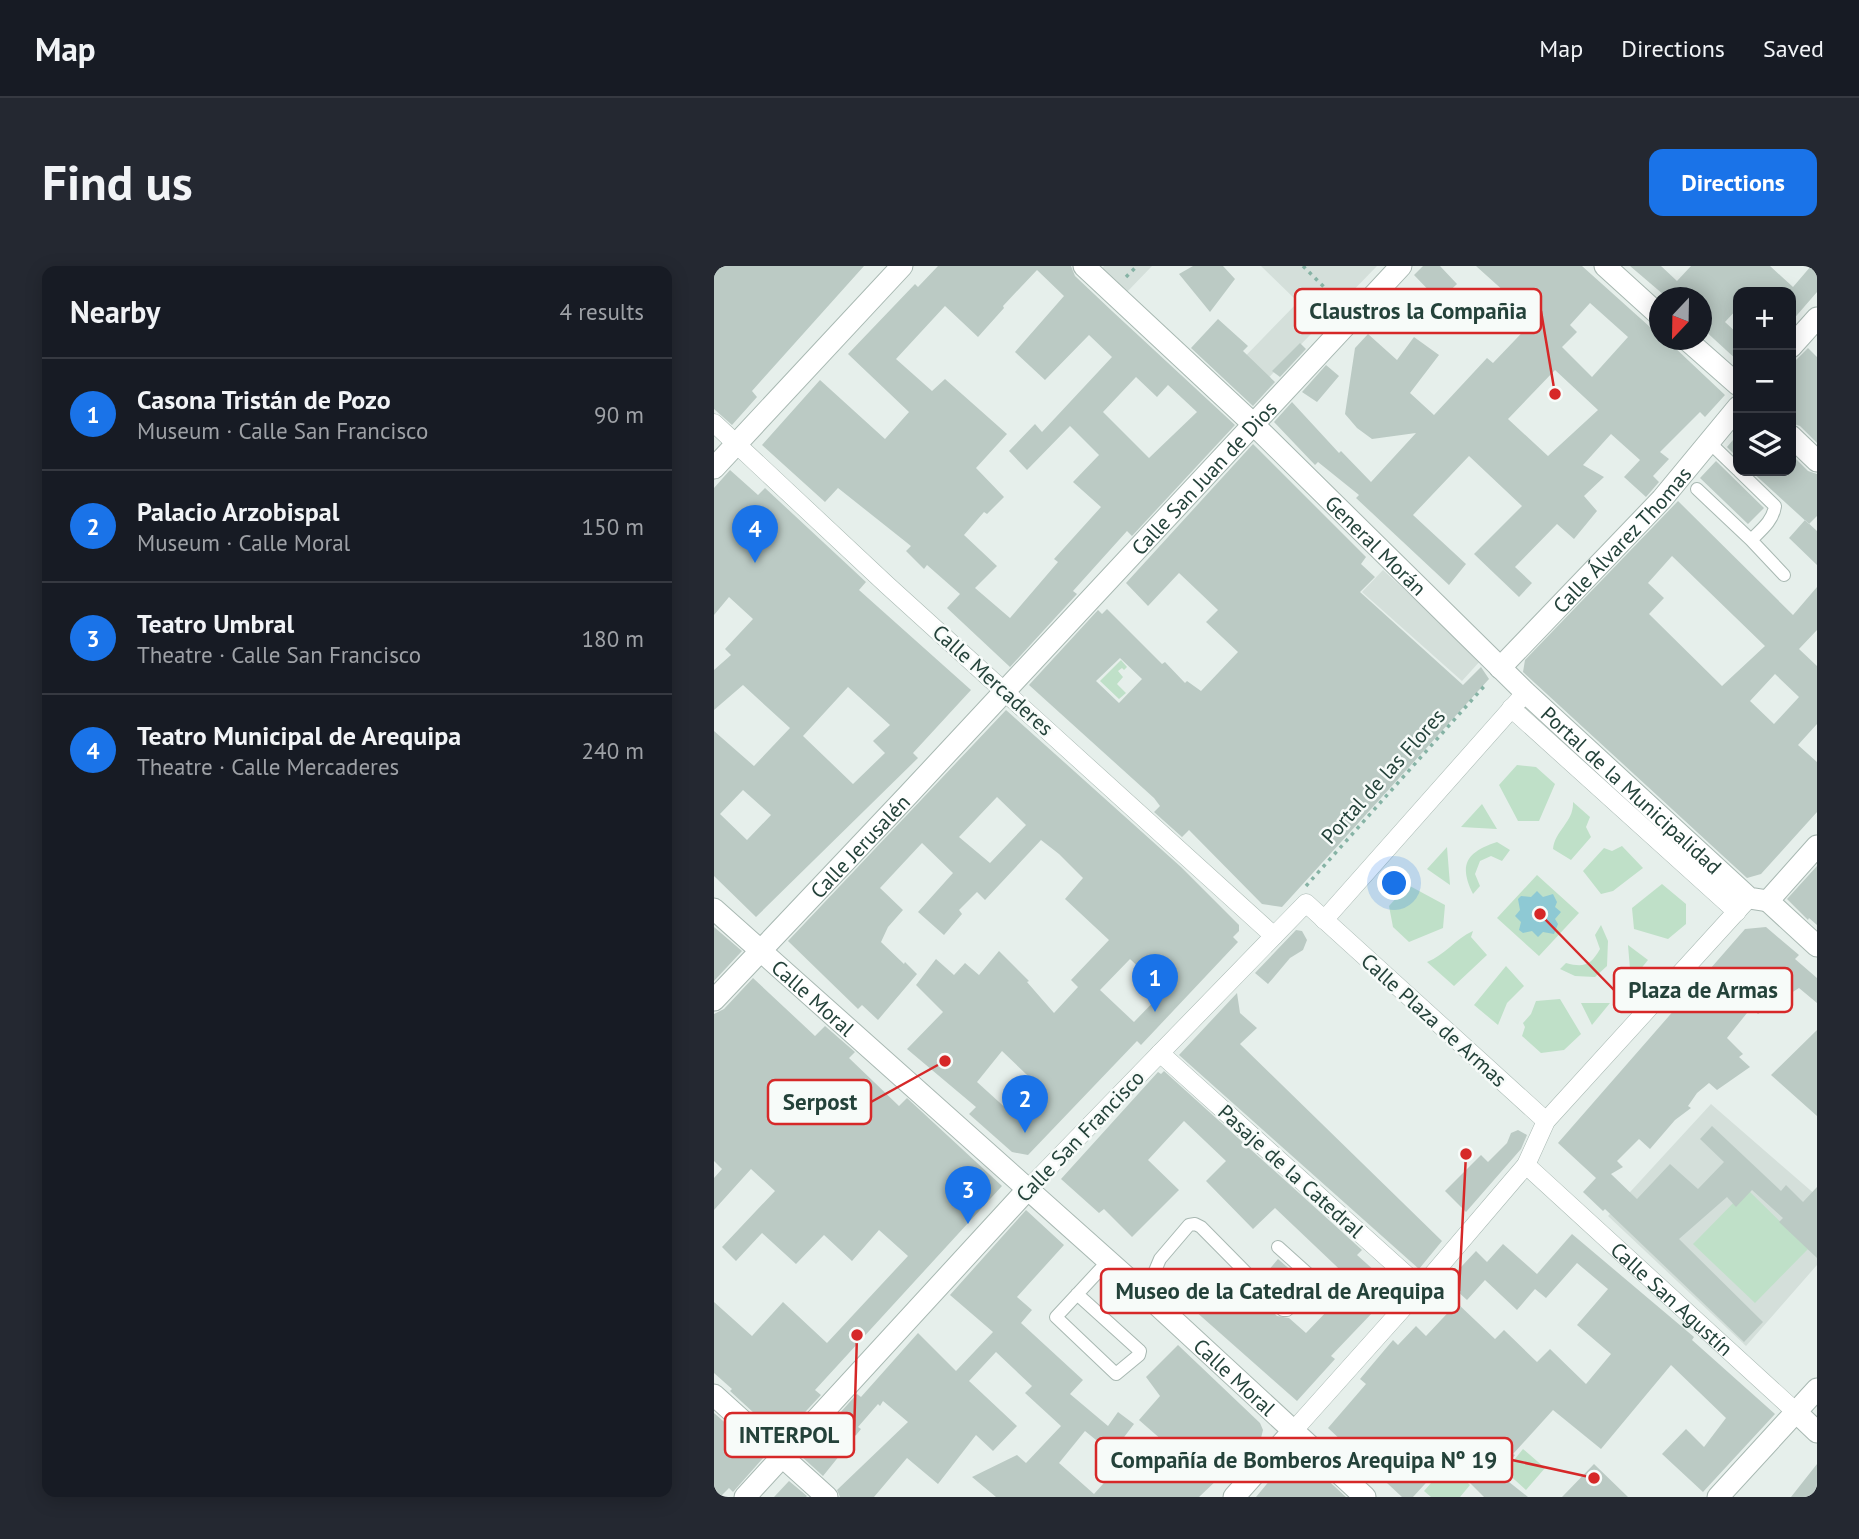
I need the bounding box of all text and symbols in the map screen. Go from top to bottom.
text: Map [35,27,96,70]
text: Map [1539,33,1583,64]
text: Directions [1621,33,1725,64]
text: Saved [1763,33,1824,64]
button: Directions [1649,149,1817,216]
text: Find us [42,150,193,214]
north arrow [1649,287,1712,350]
map controls [1733,287,1796,476]
button: + [1733,287,1796,350]
callout: Claustros la Compañia [1295,289,1541,333]
text: Nearby [70,292,160,331]
text: Claustros la Compañia [1309,296,1527,325]
text: 4 results [560,297,644,326]
button: − [1733,350,1796,413]
text: Casona Tristán de Pozo [137,383,391,416]
street label: Calle San Juan de Dios [1125,395,1282,561]
text: 1 [86,400,100,429]
text: 90 m [594,400,644,429]
button: layers [1733,413,1796,476]
text: Museum · Calle San Francisco [137,416,428,445]
street label: Calle Álvarez Thomas [1547,461,1697,619]
street label: General Morán [1320,489,1432,601]
text: Palacio Arzobispal [137,495,339,528]
pin: 4 [732,505,778,563]
text: 2 [86,512,100,541]
text: 150 m [582,512,644,541]
text: Museum · Calle Moral [137,528,350,557]
text: Teatro Umbral [137,607,294,640]
street label: Calle Mercaderes [927,619,1059,741]
text: 3 [86,624,100,653]
text: 180 m [582,624,644,653]
text: Theatre · Calle San Francisco [137,640,421,669]
street label: Portal de la Municipalidad [1536,700,1728,880]
street label: Portal de las Flores [1315,703,1451,849]
text: Teatro Municipal de Arequipa [137,719,461,752]
text: 4 [86,736,100,765]
text: 240 m [582,736,644,765]
text: Theatre · Calle Mercaderes [137,752,399,781]
street label: Calle Jerusalén [804,788,915,904]
your location [1377,866,1411,900]
street label: Calle Plaza de Armas [1356,947,1512,1093]
street label: Calle Moral [766,953,860,1042]
pin: 1 [1132,954,1178,1012]
callout: Plaza de Armas [1614,968,1792,1012]
text: Plaza de Armas [1628,975,1778,1004]
street label: Calle San Francisco [1010,1064,1150,1208]
pin: 2 [1002,1075,1048,1133]
callout: Serpost [768,1080,871,1124]
text: Serpost [783,1087,857,1116]
street label: Pasaje de la Catedral [1213,1098,1369,1244]
pin: 3 [945,1166,991,1224]
street label: Calle San Agustín [1605,1236,1739,1361]
callout: Museo de la Catedral de Arequipa [1101,1269,1459,1313]
text: Museo de la Catedral de Arequipa [1115,1276,1445,1305]
street label: Calle Moral [1188,1332,1281,1421]
callout: INTERPOL [725,1413,854,1457]
text: INTERPOL [739,1420,840,1449]
callout: Compañía de Bomberos Arequipa Nº 19 [1096,1438,1512,1482]
text: Compañía de Bomberos Arequipa Nº 19 [1111,1445,1497,1474]

